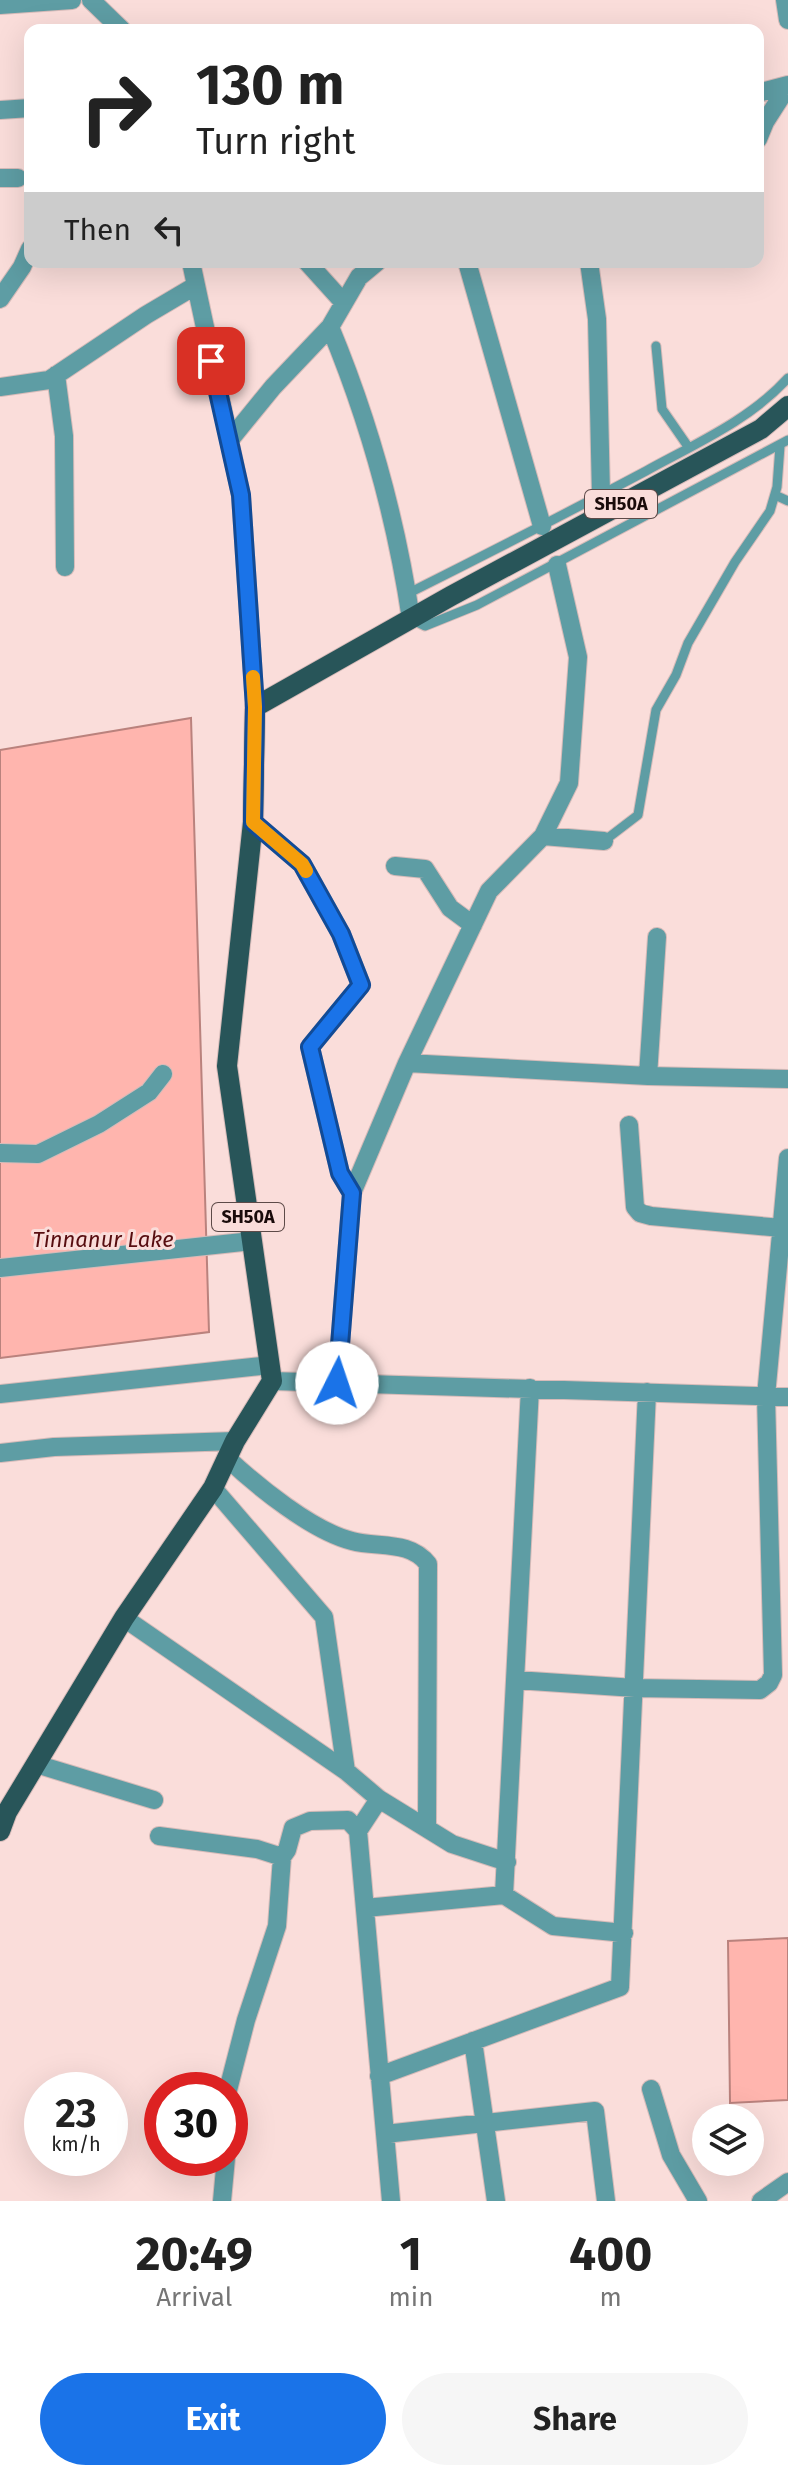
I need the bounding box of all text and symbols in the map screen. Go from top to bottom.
text: 130 m [196,52,344,119]
icon: right [64,56,168,160]
text: Turn right [196,120,356,164]
icon: left [147,208,191,252]
text: Then [64,212,131,248]
pin [177,327,245,395]
icon: arrive [189,339,233,383]
road number: SH50A [585,490,657,518]
road number: SH50A [212,1203,284,1231]
water label: Tinnanur Lake [32,1226,174,1253]
position arrow [295,1341,379,1425]
speed limit sign: 30 [144,2072,248,2176]
text: 23 [55,2090,97,2138]
map controls [692,2104,764,2176]
button: layers [692,2104,764,2176]
text: km/h [51,2132,101,2156]
text: 20:49 [136,2225,253,2283]
text: 1 [400,2225,422,2283]
text: 400 [569,2225,652,2283]
text: Arrival [156,2282,232,2313]
text: min [389,2282,433,2313]
text: m [600,2282,622,2313]
button: Exit [40,2373,386,2465]
button: Share [402,2373,748,2465]

